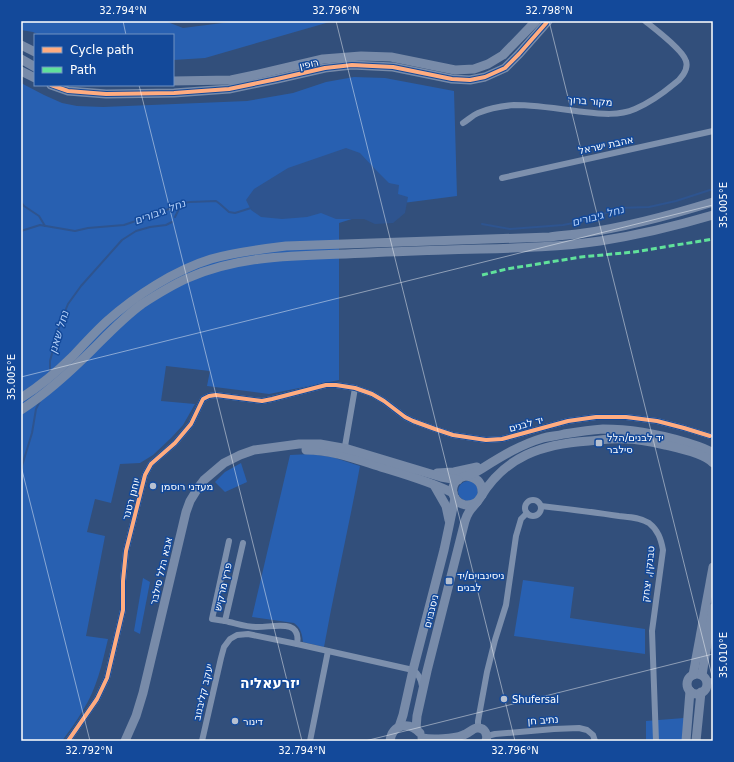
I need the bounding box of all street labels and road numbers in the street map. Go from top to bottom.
street label: רופין [298,56,320,72]
street label: מקור ברוך [567,94,613,108]
street label: אהבת ישראל [577,134,635,156]
street label: יד לבנים [508,414,544,434]
street label: יוחנן רטנר [120,477,142,521]
street label: אבא הלל סילבר [148,536,174,606]
street label: טבנקין, יצחק [640,545,656,603]
street label: פרץ מרקיש [212,562,234,612]
street label: ניסנבוים [422,593,440,629]
street label: יעקב קליבנוב [191,663,215,721]
street label: נתיב חן [527,713,559,727]

